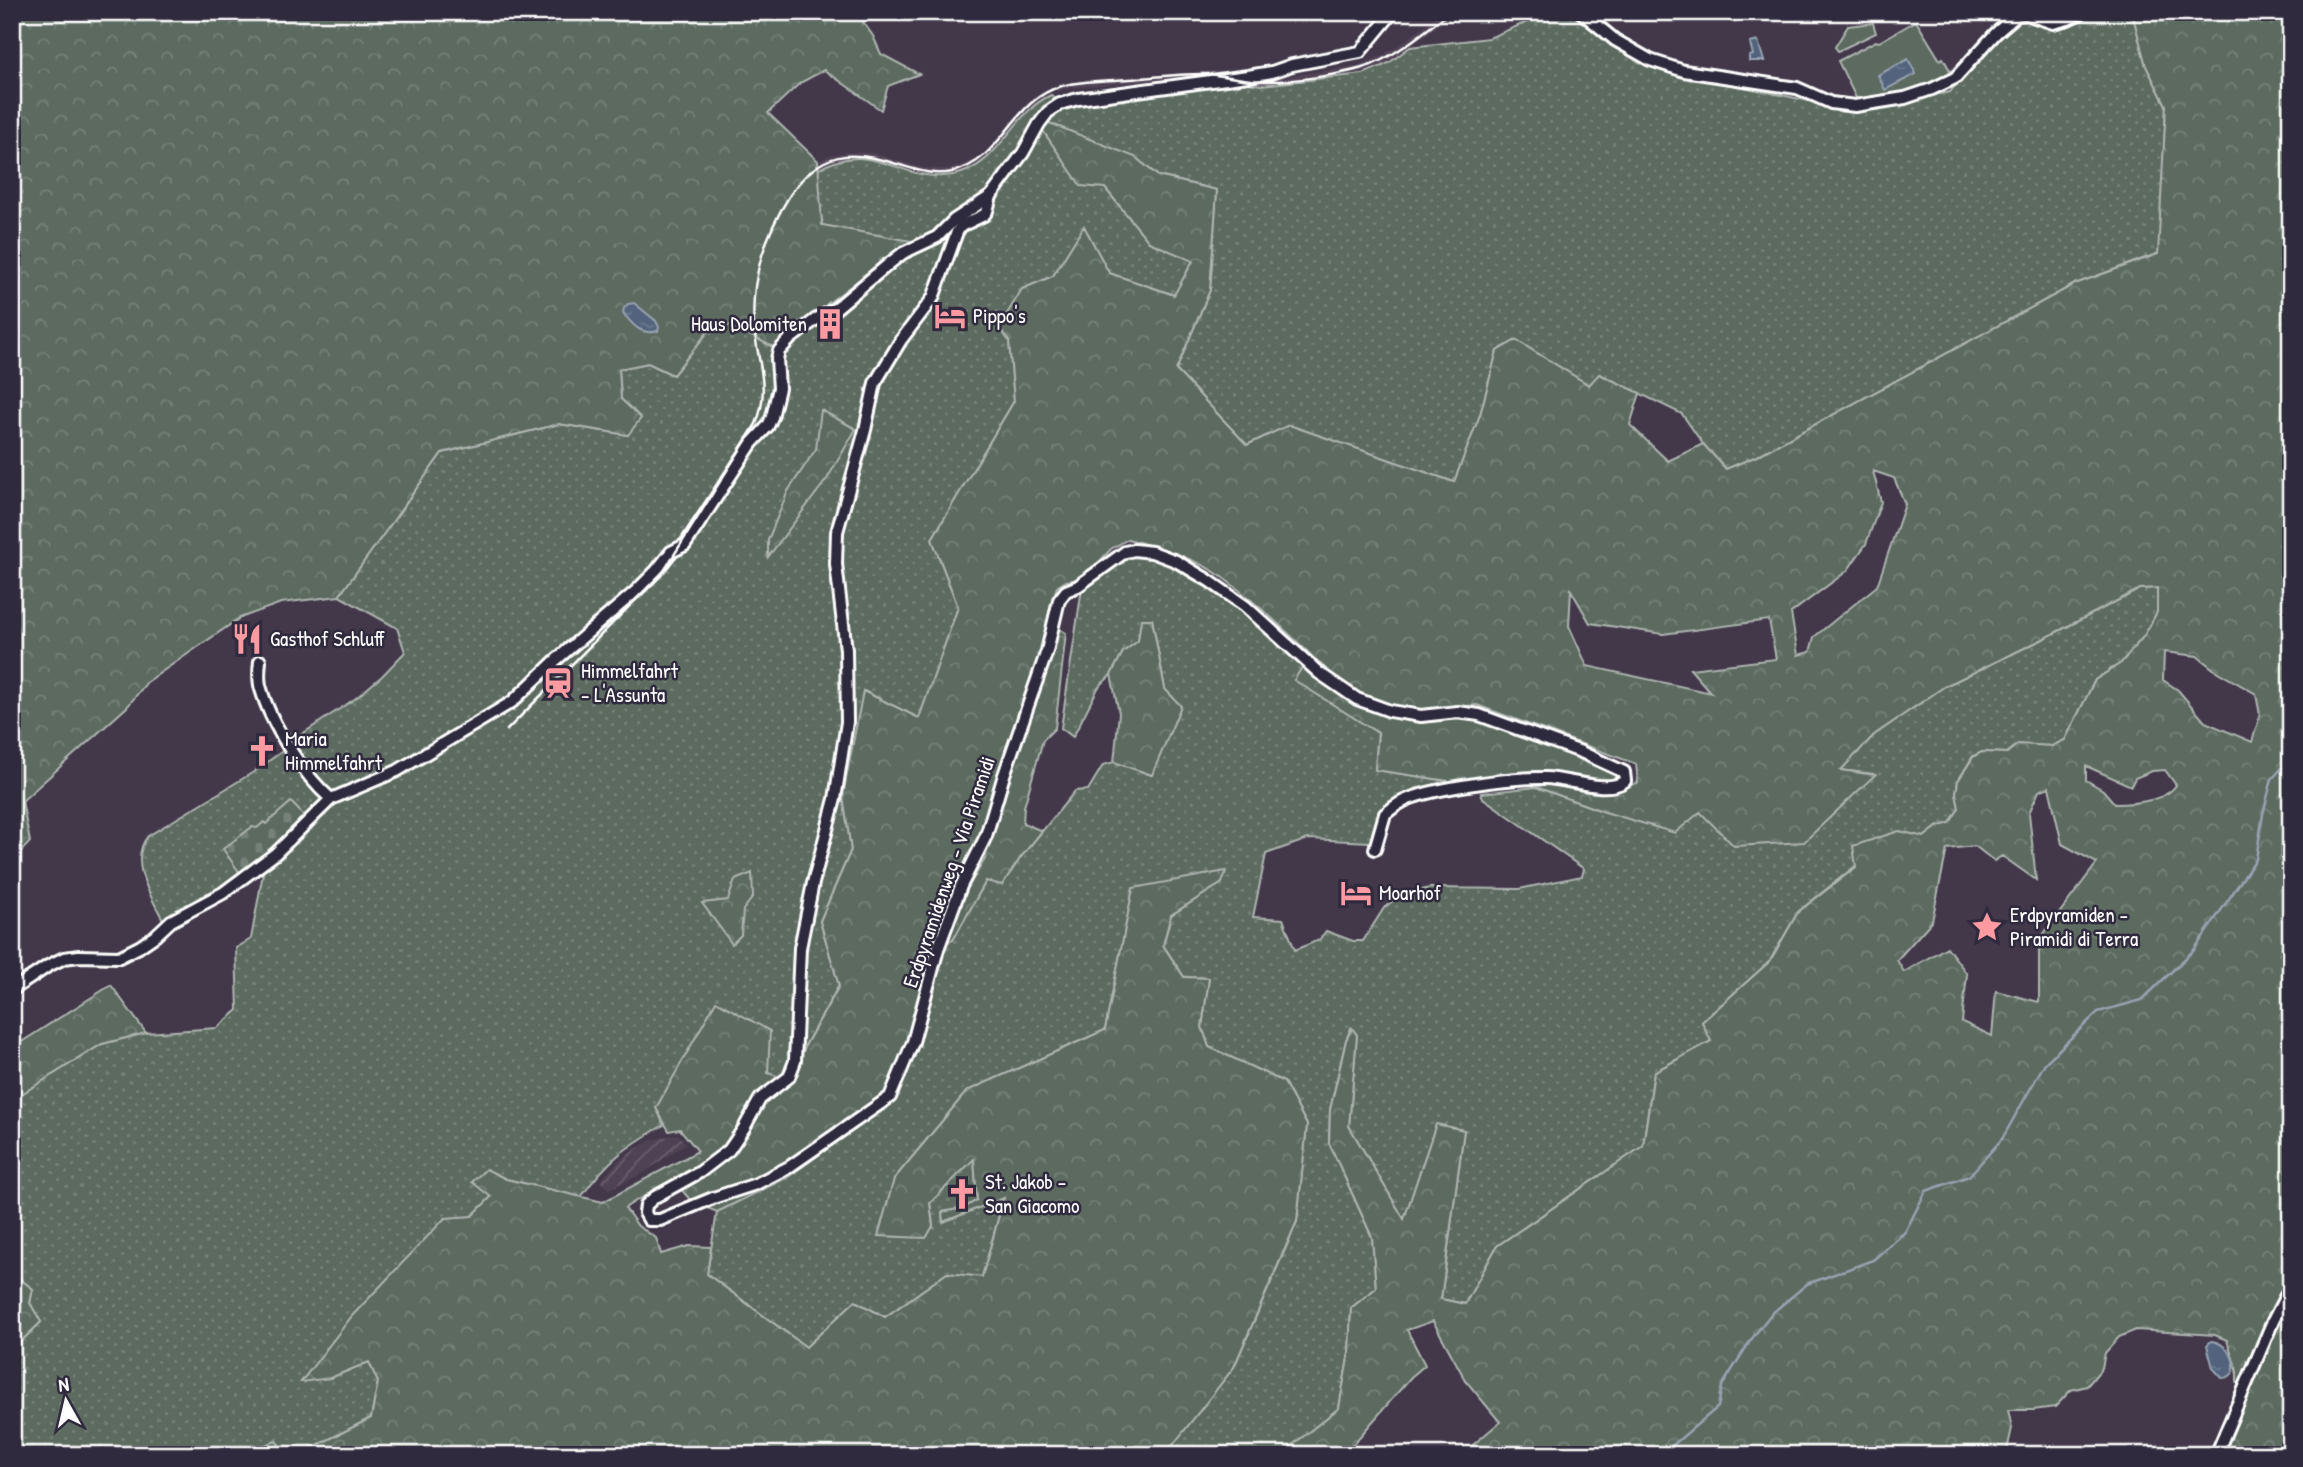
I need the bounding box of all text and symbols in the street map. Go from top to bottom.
hotel icon: Pippo's [933,299,967,333]
place label: Pippo's [973,301,1026,330]
building icon: Haus Dolomiten [813,307,847,341]
place label: Haus Dolomiten [691,309,807,338]
restaurant icon: Gasthof Schluff [230,622,264,656]
place label: Gasthof Schluff [270,624,385,653]
place label: Himmelfahrt - L'Assunta [581,656,679,709]
station icon: Himmelfahrt - L'Assunta [541,666,575,700]
place label: Maria Himmelfahrt [285,724,383,777]
church icon: Maria Himmelfahrt [245,734,279,768]
street label: Erdpyramidenweg - Via Piramidi [895,752,1002,991]
hotel icon: Moarhof [1339,876,1373,910]
place label: Moarhof [1379,878,1442,907]
place label: Erdpyramiden - Piramidi di Terra [2010,900,2138,953]
place icon: Erdpyramiden - Piramidi di Terra [1970,910,2004,944]
place label: St. Jakob - San Giacomo [985,1167,1080,1220]
church icon: St. Jakob - San Giacomo [945,1177,979,1211]
north arrow [32,1366,102,1436]
text: N [57,1371,70,1398]

